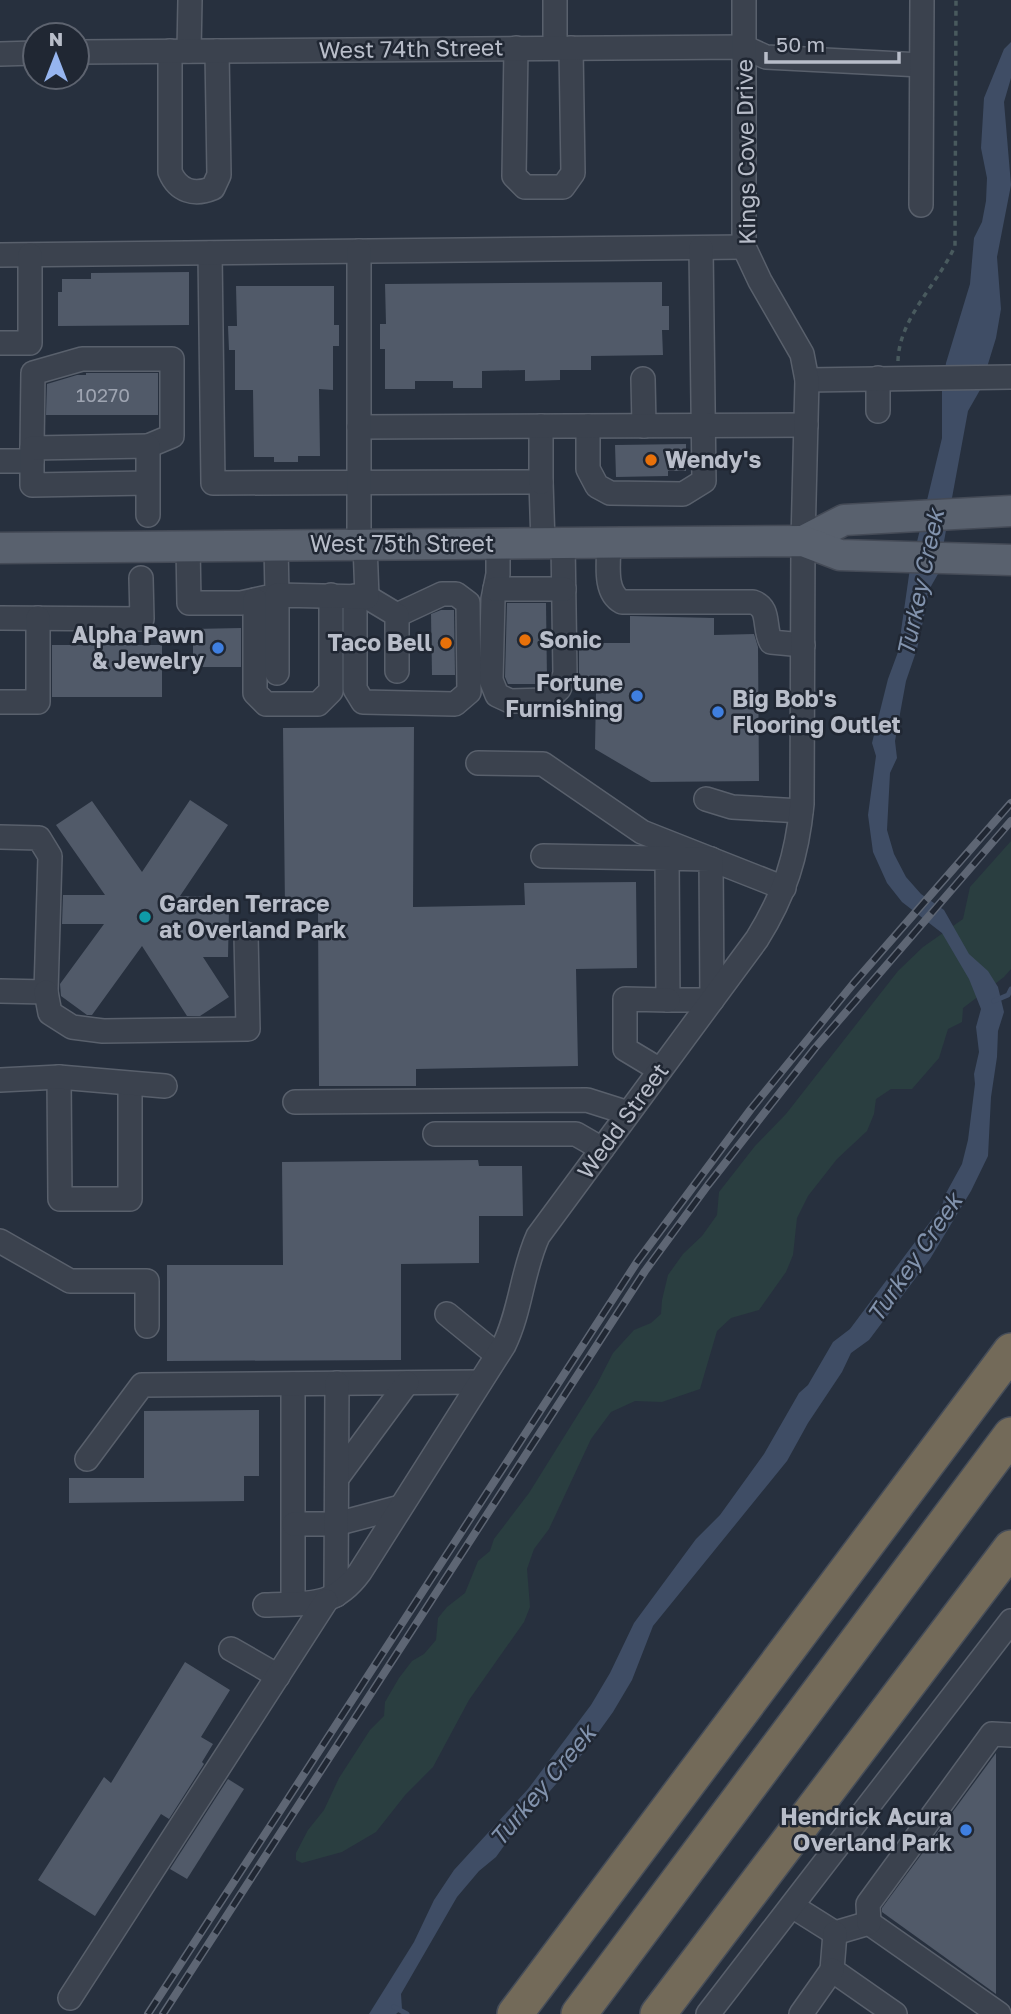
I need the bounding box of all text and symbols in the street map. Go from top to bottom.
north arrow [21,21,91,91]
scale bar [766,21,899,65]
text: N [49,27,63,50]
text: 50 m [776,31,825,57]
street label: West 74th Street [318,32,504,64]
street label: Kings Cove Drive [729,59,761,245]
house number: 10270 [76,383,130,406]
place label: Wendy's [665,445,762,473]
marker: Wendy's [643,452,659,468]
water label: Turkey Creek [890,504,951,659]
street label: West 75th Street [310,529,494,557]
place label: Alpha Pawn & Jewelry [72,620,204,674]
place label: Sonic [539,625,602,653]
place label: Taco Bell [328,628,432,656]
marker: Sonic [517,632,533,648]
marker: Taco Bell [438,635,454,651]
marker: Alpha Pawn & Jewelry [210,640,226,656]
place label: Fortune Furnishing [505,668,623,722]
place label: Big Bob's Flooring Outlet [732,684,901,738]
marker: Fortune Furnishing [629,688,645,704]
marker: Big Bob's Flooring Outlet [710,704,726,720]
place label: Garden Terrace at Overland Park [159,889,347,943]
marker: Garden Terrace at Overland Park [137,909,153,925]
street label: Wedd Street [571,1057,674,1184]
water label: Turkey Creek [860,1185,970,1328]
water label: Turkey Creek [483,1717,603,1852]
place label: Hendrick Acura Overland Park [780,1802,953,1856]
marker: Hendrick Acura Overland Park [958,1822,974,1838]

